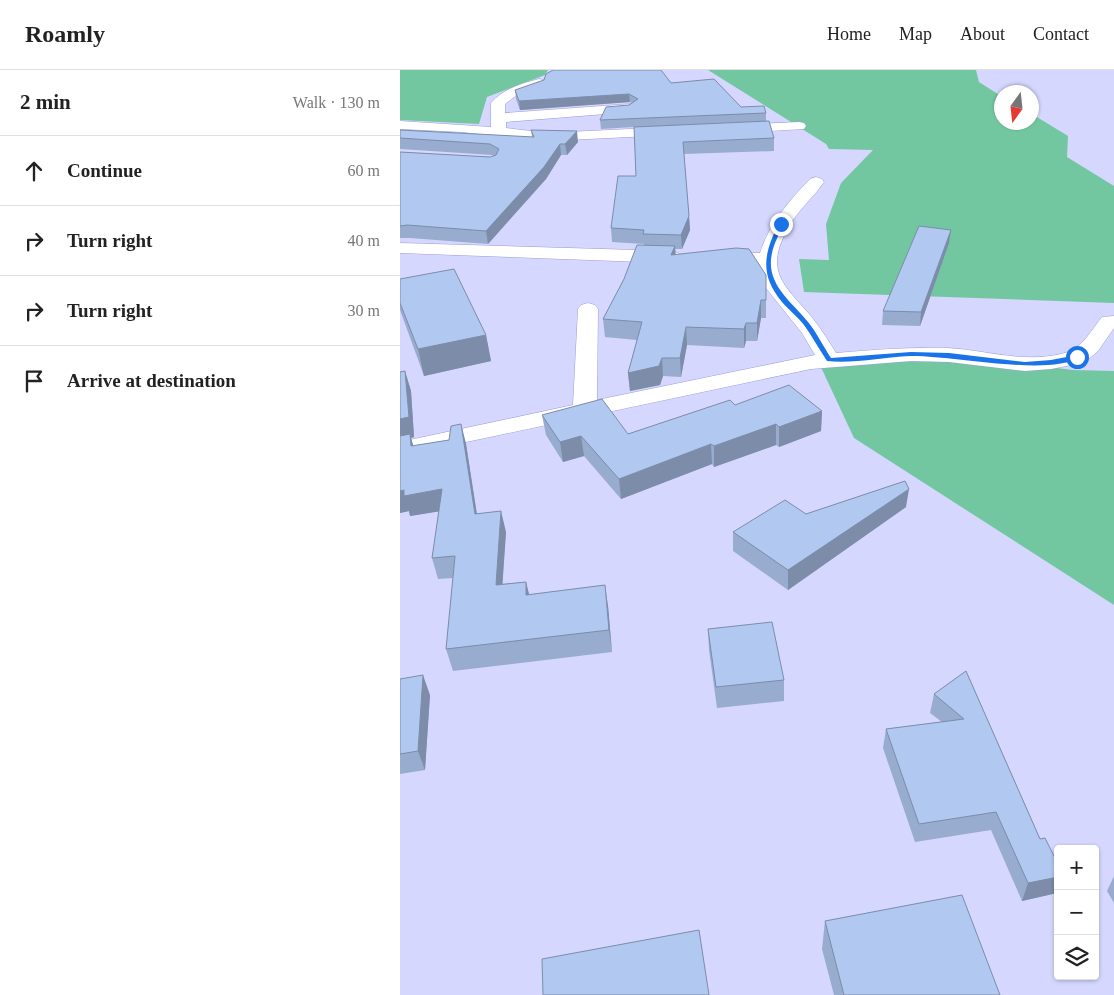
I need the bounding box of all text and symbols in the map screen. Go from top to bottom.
text: Roamly [25,21,105,47]
text: Home [827,24,871,44]
text: Map [899,24,932,44]
text: About [960,24,1005,44]
text: Contact [1033,24,1089,44]
north arrow [994,85,1039,130]
text: 2 min [20,90,71,114]
text: Walk · 130 m [293,94,380,111]
icon: ahead [20,157,48,185]
text: Continue [67,160,142,181]
text: 60 m [348,162,380,179]
route end [770,213,793,236]
icon: right [20,227,48,255]
text: Turn right [67,230,152,251]
text: 40 m [348,232,380,249]
icon: right [20,297,48,325]
text: Turn right [67,300,152,321]
text: 30 m [348,302,380,319]
route start [1066,346,1089,369]
icon: arrive [20,367,48,395]
text: Arrive at destination [67,370,236,391]
map controls [1054,845,1099,980]
button: + [1054,845,1099,890]
button: − [1054,890,1099,935]
button: layers [1054,935,1099,980]

